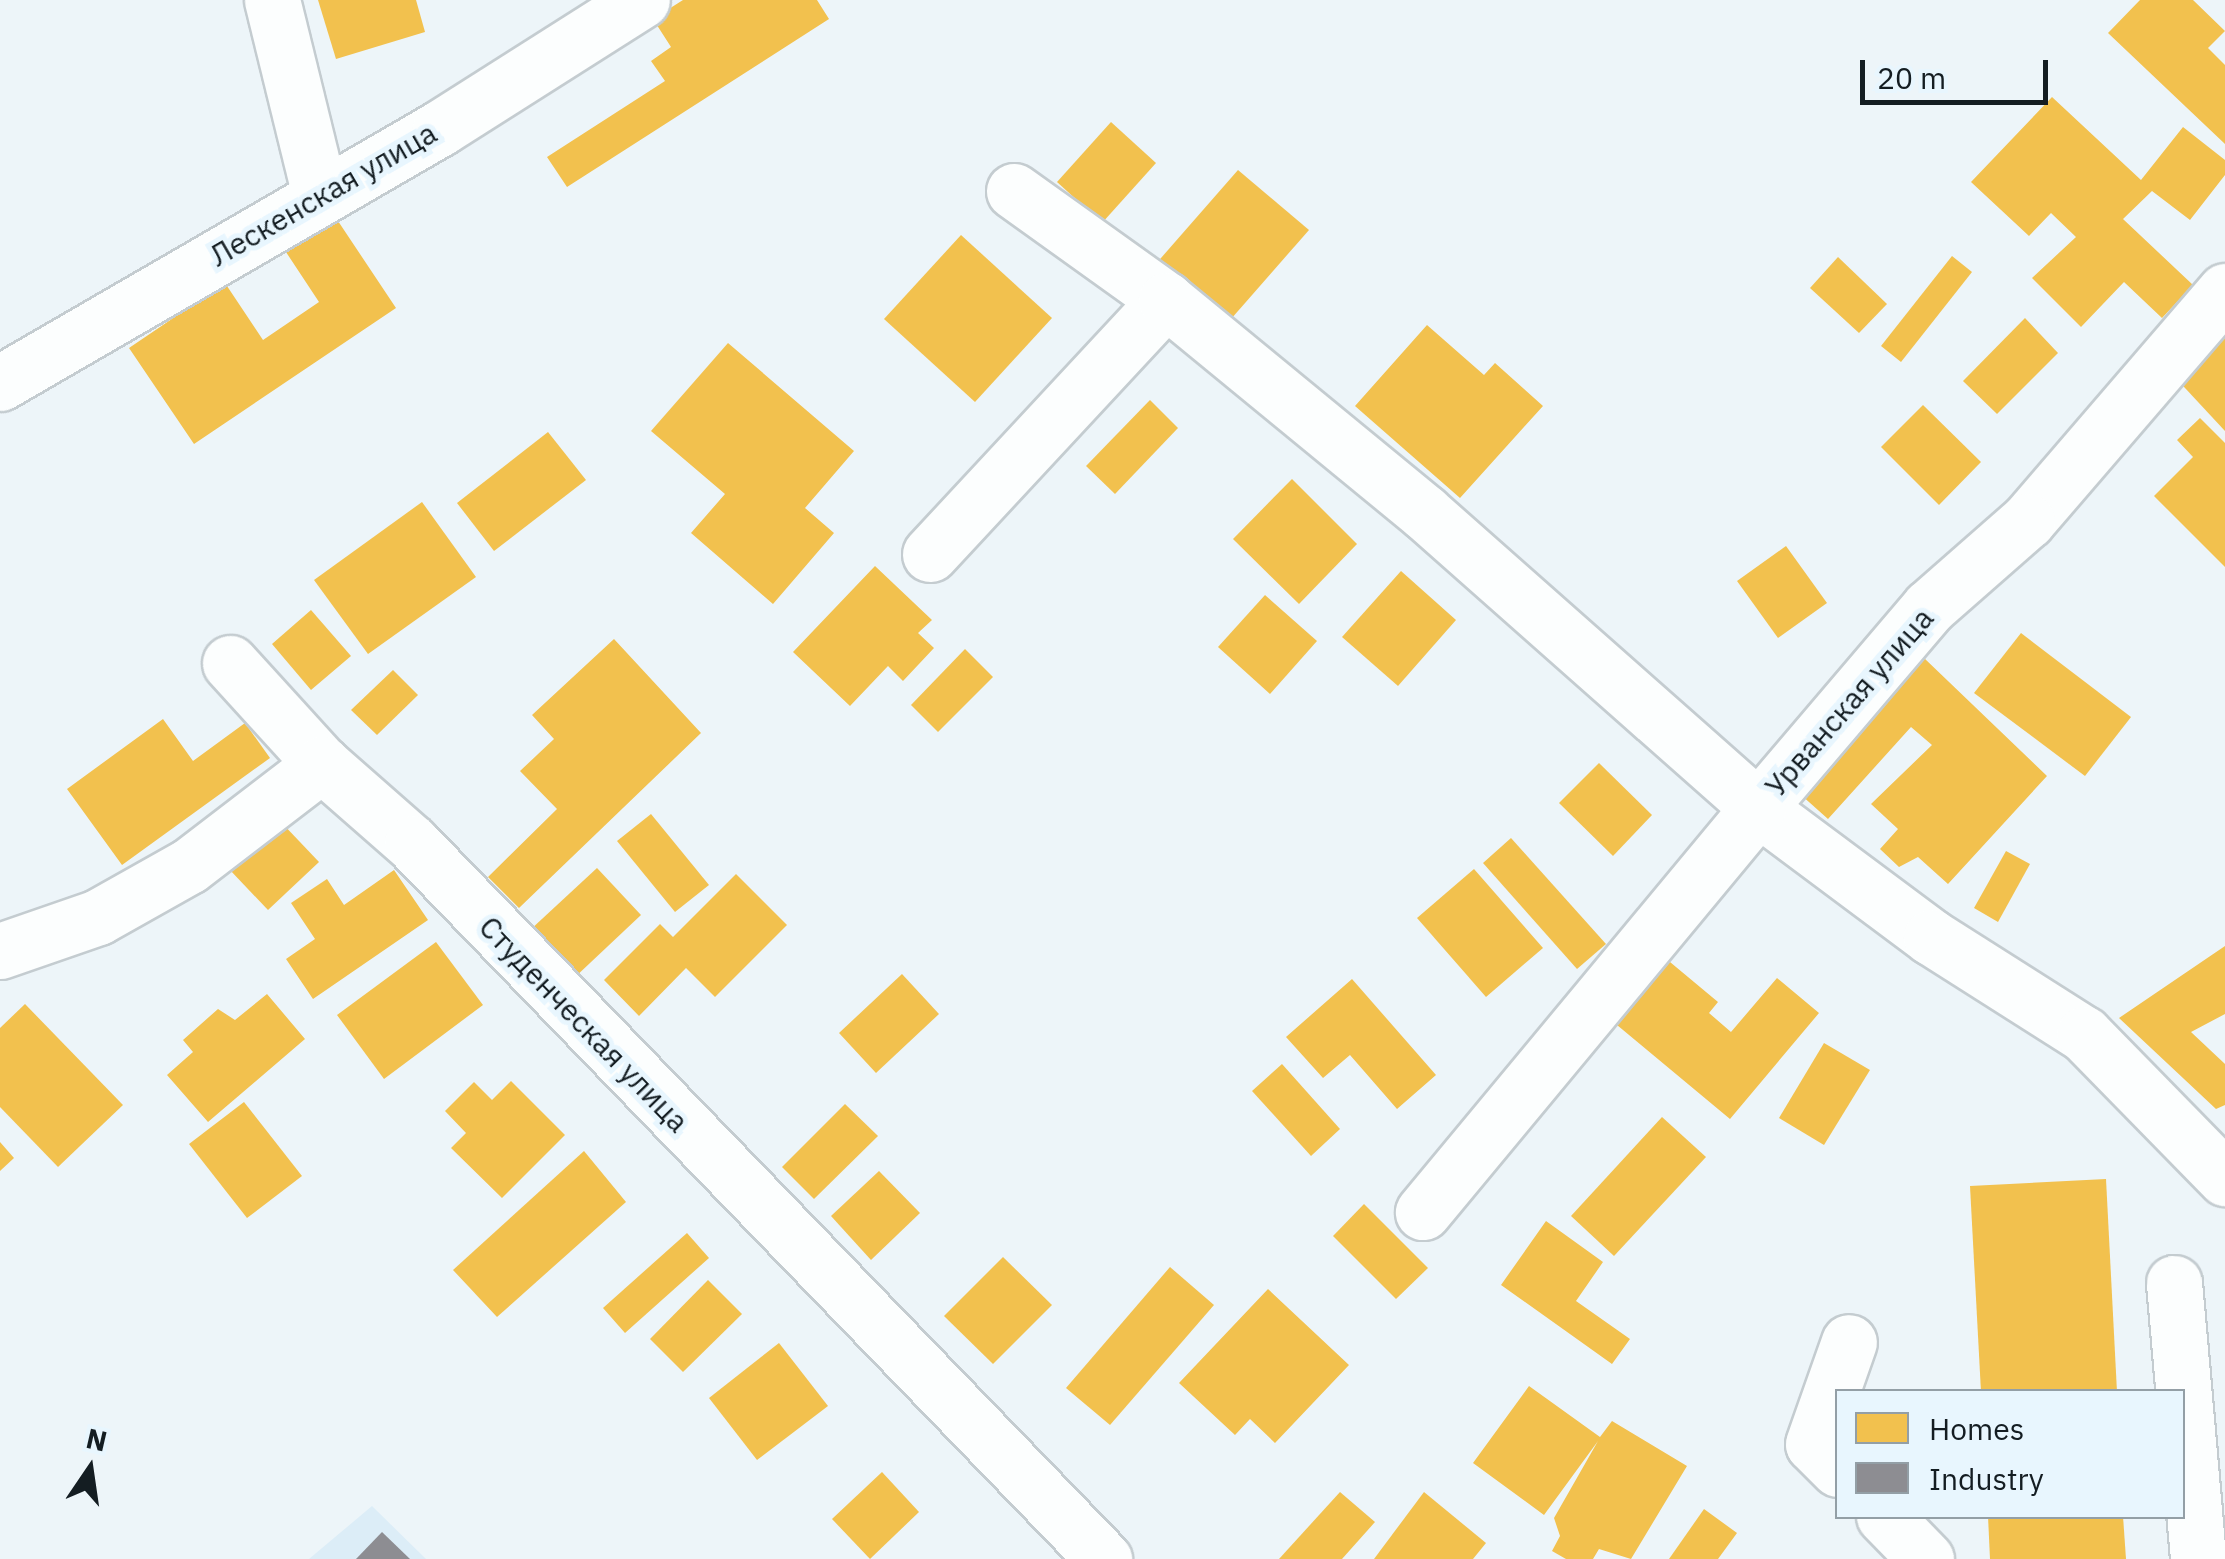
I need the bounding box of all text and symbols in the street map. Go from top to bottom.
scale bar [1865,40,2052,102]
text: 20 m [1877,58,1946,97]
street label: Лескенская улица [203,114,443,274]
street label: Урванская улица [1757,600,1941,804]
street label: Студенческая улица [472,909,696,1139]
legend [1835,1389,2185,1519]
text: Homes [1929,1409,2024,1448]
north arrow [40,1419,140,1519]
text: N [83,1419,111,1460]
text: Industry [1929,1459,2044,1498]

